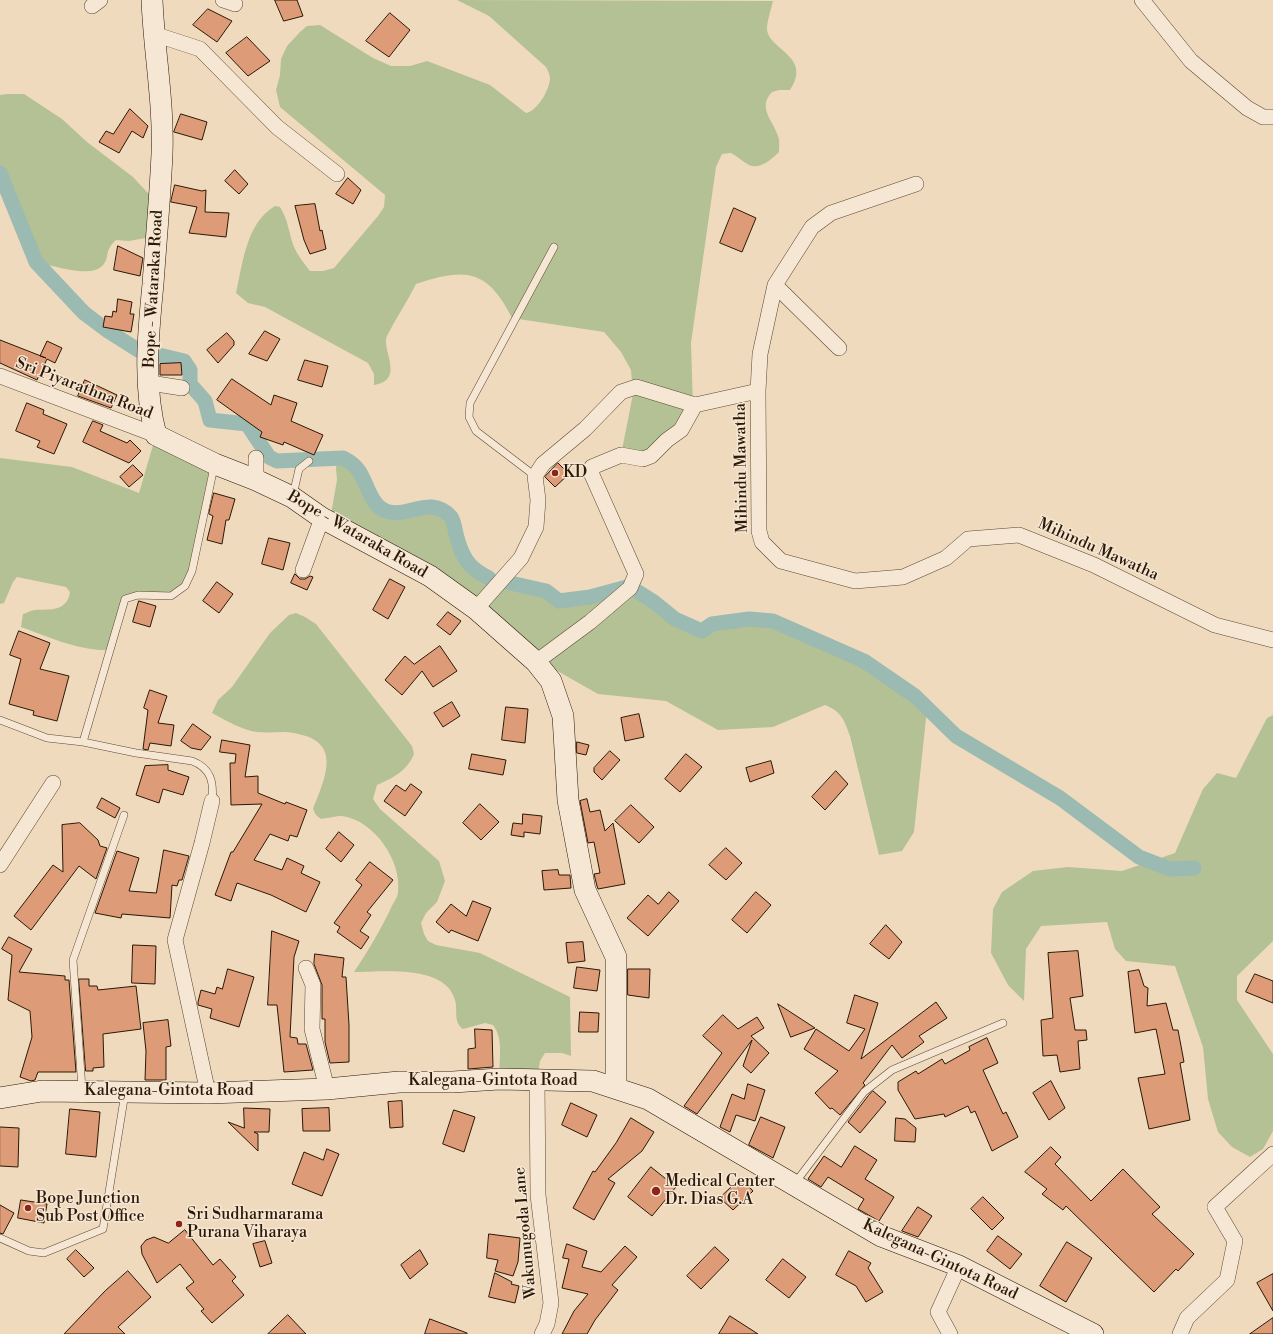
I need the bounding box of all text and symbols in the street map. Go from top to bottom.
street label: Bope - Wataraka Road [140,209,168,369]
street label: Sri Piyarathna Road [13,354,155,424]
street label: Mihindu Mawatha [731,403,753,533]
place label: KD [563,463,587,483]
marker: KD [550,468,560,478]
street label: Bope - Wataraka Road [284,487,430,583]
street label: Mihindu Mawatha [1035,515,1161,585]
street label: Kalegana-Gintota Road [408,1071,578,1091]
street label: Kalegana-Gintota Road [84,1081,254,1101]
street label: Wakunugoda Lane [511,1166,541,1300]
place label: Medical Center Dr. Dias G.A [665,1172,775,1210]
marker: Medical Center Dr. Dias G.A [650,1185,662,1197]
place label: Bope Junction Sub Post Office [36,1189,145,1227]
marker: Bope Junction Sub Post Office [23,1203,33,1213]
place label: Sri Sudharmarama Purana Viharaya [187,1205,323,1243]
street label: Kalegana-Gintota Road [859,1216,1021,1304]
marker: Sri Sudharmarama Purana Viharaya [174,1219,184,1229]

